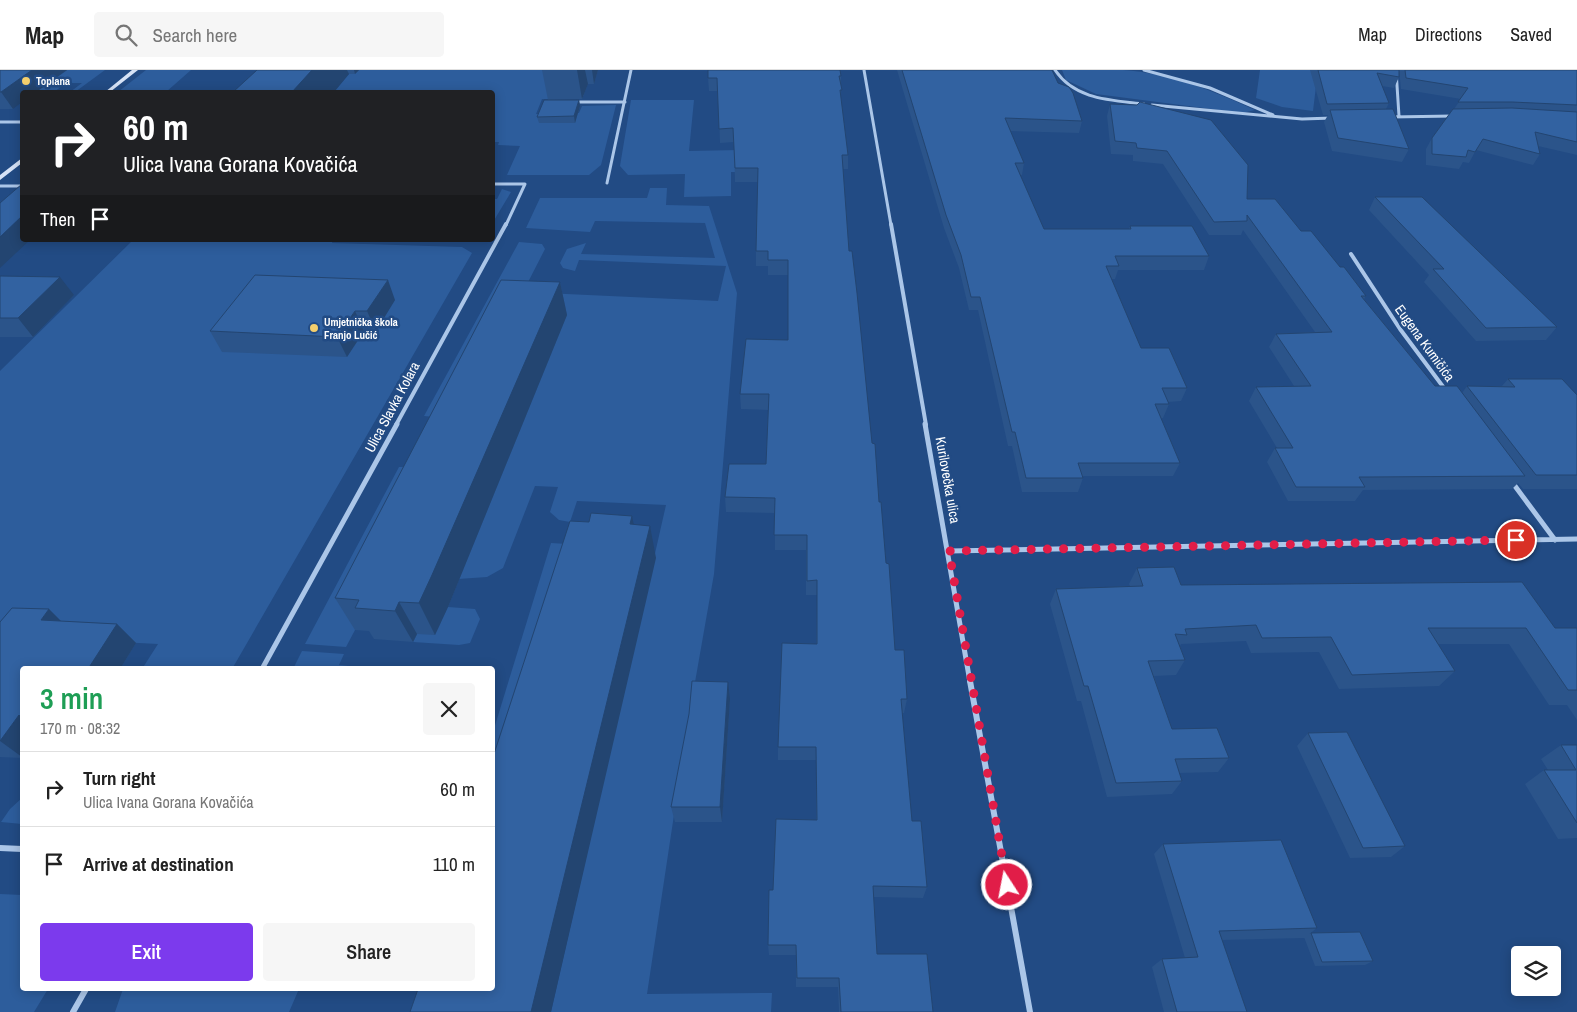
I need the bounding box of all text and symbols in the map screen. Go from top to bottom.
search box [94,12,444,57]
text: Map [25,19,64,51]
icon: search [112,21,140,49]
text: Search here [152,22,237,48]
text: Map [1358,22,1387,47]
text: Directions [1415,22,1482,47]
text: Saved [1510,22,1552,47]
place label: Toplana [36,74,70,88]
marker: Toplana [20,75,32,87]
text: 60 m [123,104,188,151]
icon: right [40,110,105,175]
text: Ulica Ivana Gorana Kovačića [123,149,358,179]
icon: arrive [86,205,114,233]
text: Then [40,206,76,232]
street label: Eugena Kumičića [1391,301,1459,385]
place label: Umjetnička škola Franjo Lučić [324,315,398,342]
marker: Umjetnička škola Franjo Lučić [308,322,320,334]
street label: Ulica Slavka Kolara [361,358,424,455]
street label: Kurilovečka ulica [932,435,965,525]
pin [1495,519,1537,561]
icon: arrive [1502,526,1530,554]
text: 3 min [40,678,103,718]
button: close [423,683,475,735]
text: 170 m · 08:32 [40,717,120,739]
text: Turn right [83,765,155,791]
icon: right [40,775,68,803]
text: 60 m [440,776,475,802]
text: Ulica Ivana Gorana Kovačića [83,791,254,813]
icon: arrive [40,850,68,878]
text: Arrive at destination [83,851,234,877]
text: 110 m [433,851,475,877]
position arrow [980,858,1032,910]
button: Exit [40,923,253,981]
button: Share [263,923,475,981]
map controls [1511,946,1561,996]
button: layers [1511,946,1561,996]

